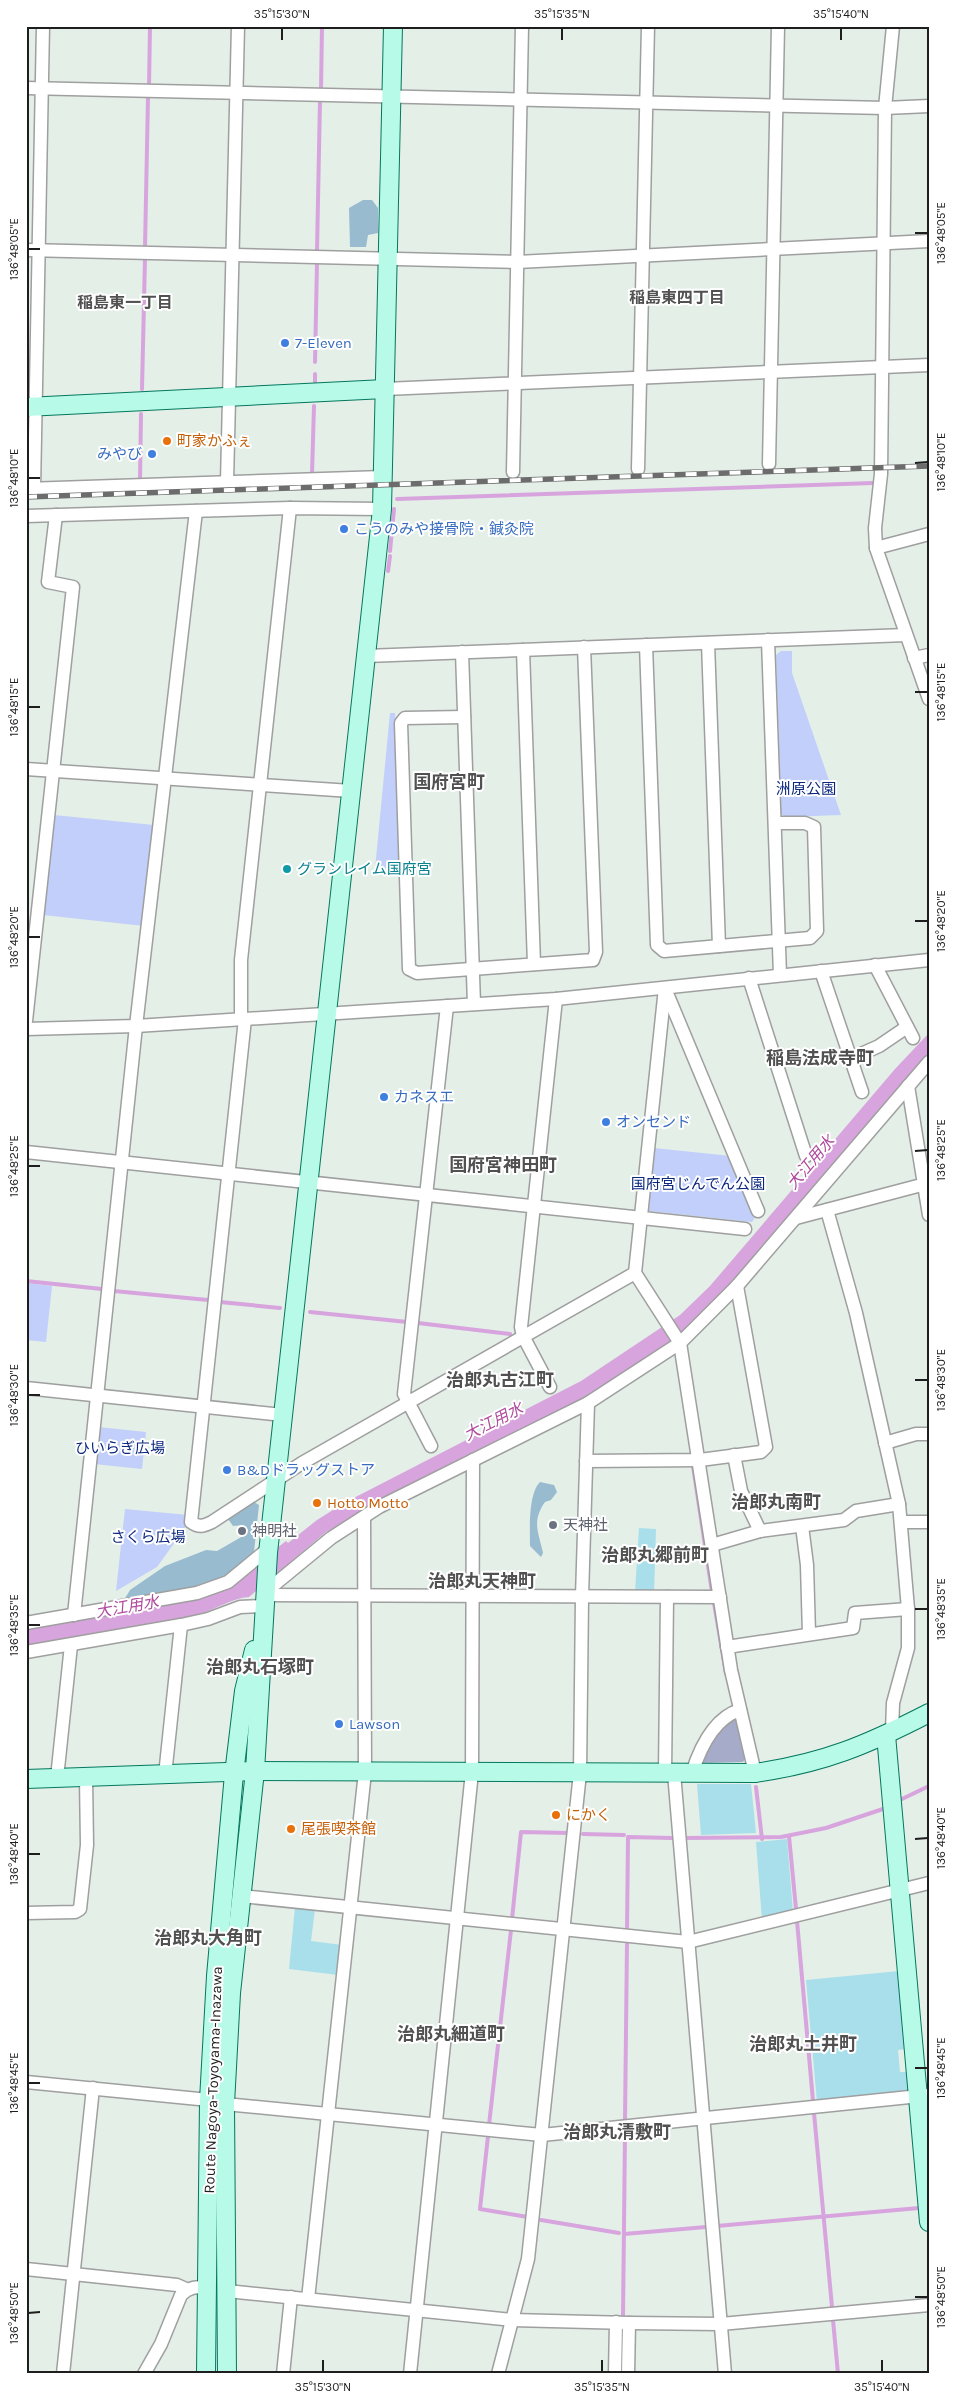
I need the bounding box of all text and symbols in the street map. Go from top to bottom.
text: 35°15'30"N [254,7,310,21]
text: 35°15'35"N [534,7,590,21]
text: 35°15'40"N [813,7,869,21]
text: 136°48'05"E [934,202,948,264]
text: 136°48'05"E [7,218,21,280]
district label: 稲島東四丁目 [629,288,725,307]
district label: 稲島東一丁目 [77,293,173,312]
place label: 7-Eleven [295,334,352,352]
marker: 7-Eleven [279,337,291,349]
place label: 町家かふぇ [177,432,252,450]
text: 136°48'10"E [934,432,948,492]
marker: 町家かふぇ [161,435,173,447]
place label: みやび [97,445,142,463]
text: 136°48'10"E [7,448,21,508]
marker: みやび [146,448,158,460]
place label: こうのみや接骨院・鍼灸院 [354,520,534,538]
marker: こうのみや接骨院・鍼灸院 [338,523,350,535]
text: 136°48'15"E [934,663,948,721]
text: 136°48'15"E [7,678,21,736]
district label: 国府宮町 [413,771,485,793]
park label: 洲原公園 [776,780,836,798]
place label: グランレイム国府宮 [297,860,432,878]
marker: グランレイム国府宮 [281,863,293,875]
text: 136°48'20"E [934,890,948,952]
text: 136°48'20"E [7,906,21,968]
district label: 稲島法成寺町 [766,1047,874,1069]
place label: カネスエ [394,1088,454,1106]
marker: カネスエ [378,1091,390,1103]
place label: オンセンド [616,1113,691,1131]
marker: オンセンド [600,1116,612,1128]
text: 136°48'25"E [934,1119,948,1181]
water label: 大江用水 [783,1130,840,1193]
text: 136°48'25"E [7,1135,21,1197]
district label: 国府宮神田町 [449,1154,557,1176]
park label: 国府宮じんでん公園 [631,1175,765,1193]
text: 136°48'30"E [934,1349,948,1411]
text: 136°48'30"E [7,1364,21,1426]
district label: 治郎丸古江町 [446,1369,554,1391]
water label: 大江用水 [460,1398,528,1444]
park label: ひいらぎ広場 [75,1439,165,1457]
place label: B&Dドラッグストア [237,1461,375,1479]
marker: B&Dドラッグストア [221,1464,233,1476]
district label: 治郎丸南町 [731,1491,821,1513]
place label: Hotto Motto [327,1494,409,1512]
marker: Hotto Motto [311,1497,323,1509]
place label: 天神社 [563,1516,608,1534]
marker: 天神社 [547,1519,559,1531]
place label: 神明社 [252,1522,297,1540]
marker: 神明社 [236,1525,248,1537]
park label: さくら広場 [110,1528,186,1546]
district label: 治郎丸郷前町 [601,1544,709,1566]
district label: 治郎丸天神町 [428,1570,536,1592]
text: 136°48'35"E [934,1578,948,1640]
water label: 大江用水 [94,1591,162,1621]
text: 136°48'35"E [7,1594,21,1656]
district label: 治郎丸石塚町 [206,1656,314,1678]
place label: Lawson [349,1715,400,1733]
marker: Lawson [333,1718,345,1730]
place label: にかく [566,1806,611,1824]
text: 136°48'40"E [934,1807,948,1869]
marker: にかく [550,1809,562,1821]
place label: 尾張喫茶館 [301,1820,376,1838]
text: 136°48'40"E [7,1823,21,1885]
marker: 尾張喫茶館 [285,1823,297,1835]
district label: 治郎丸大角町 [154,1927,262,1949]
street label: Route Nagoya-Toyoyama-Inazawa [200,1966,226,2194]
district label: 治郎丸細道町 [397,2023,505,2045]
district label: 治郎丸土井町 [749,2033,857,2055]
text: 136°48'45"E [934,2037,948,2099]
text: 136°48'45"E [7,2052,21,2114]
district label: 治郎丸清敷町 [563,2121,671,2143]
text: 136°48'50"E [934,2266,948,2328]
text: 136°48'50"E [7,2282,21,2344]
text: 35°15'30"N [295,2380,351,2394]
text: 35°15'35"N [574,2380,630,2394]
text: 35°15'40"N [854,2380,910,2394]

